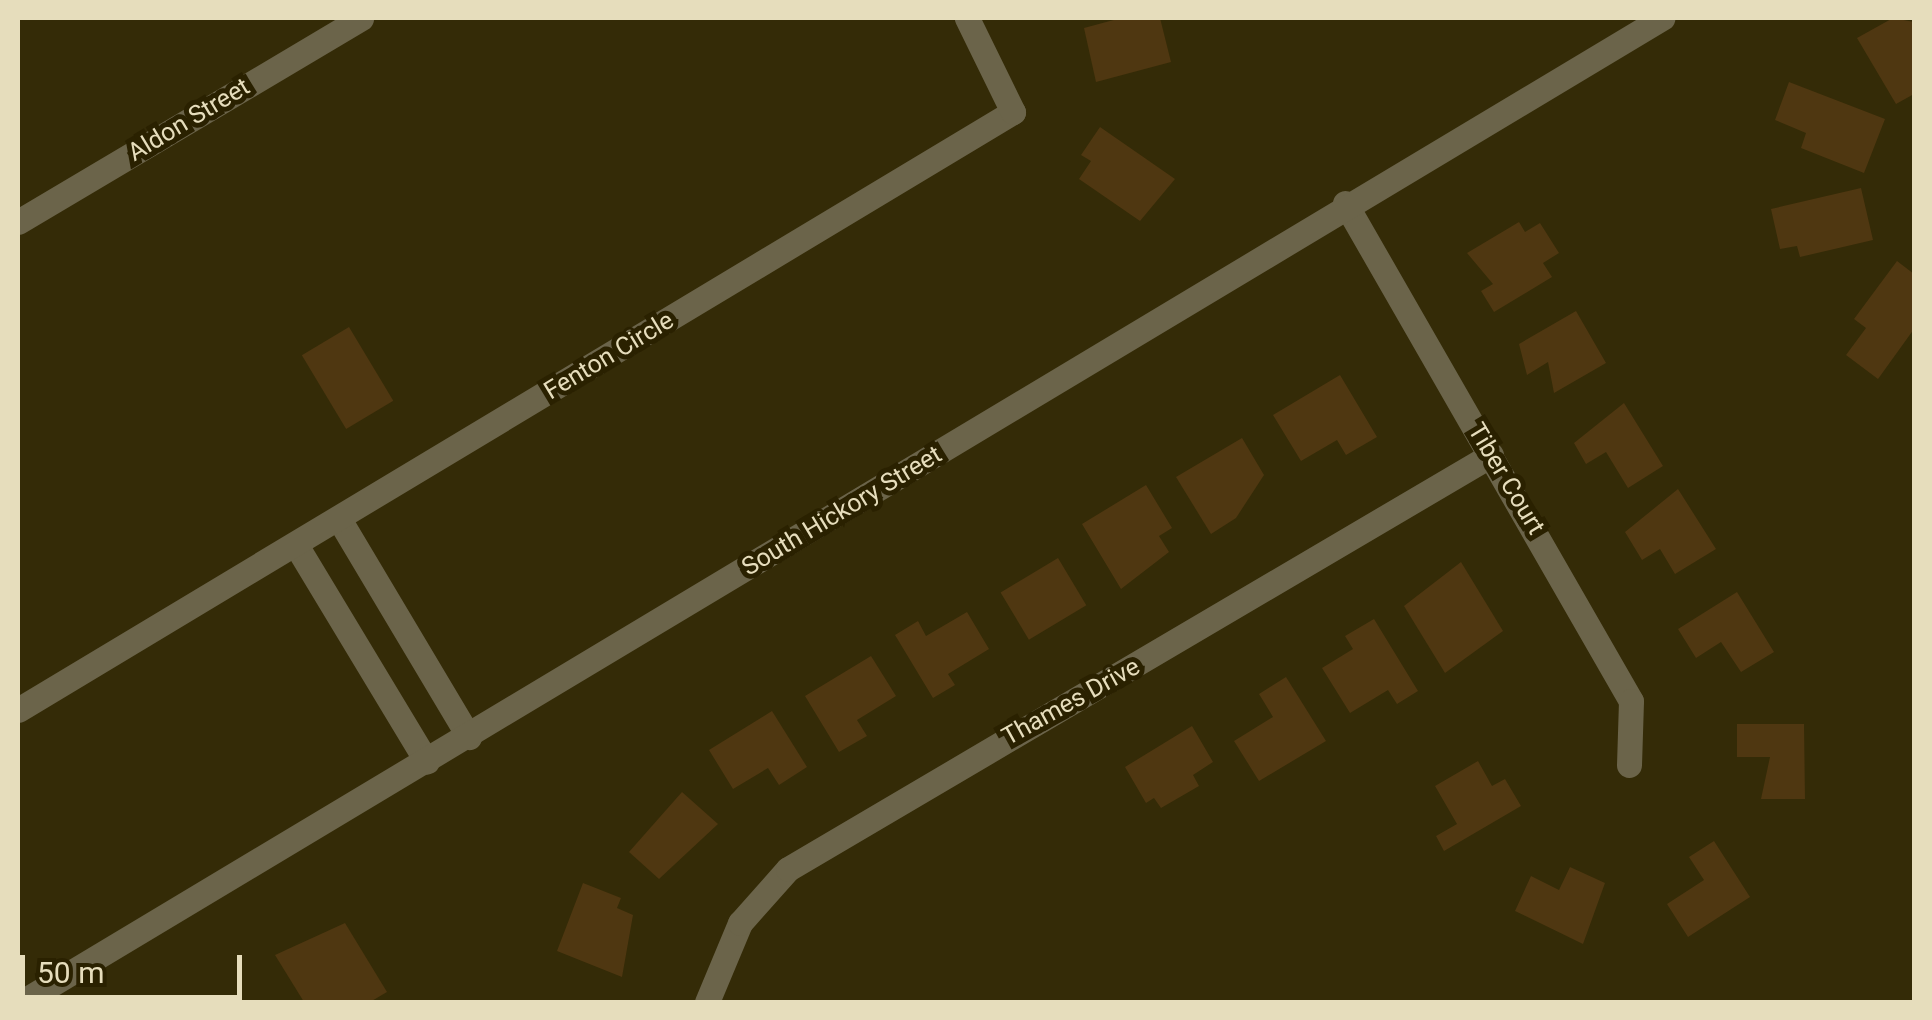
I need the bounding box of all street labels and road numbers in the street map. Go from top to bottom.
street label: Aldon Street [123,72,255,168]
street label: Fenton Circle [539,306,679,406]
street label: Tiber Court [1461,418,1551,540]
street label: South Hickory Street [737,440,947,582]
street label: Thames Drive [997,652,1145,752]

